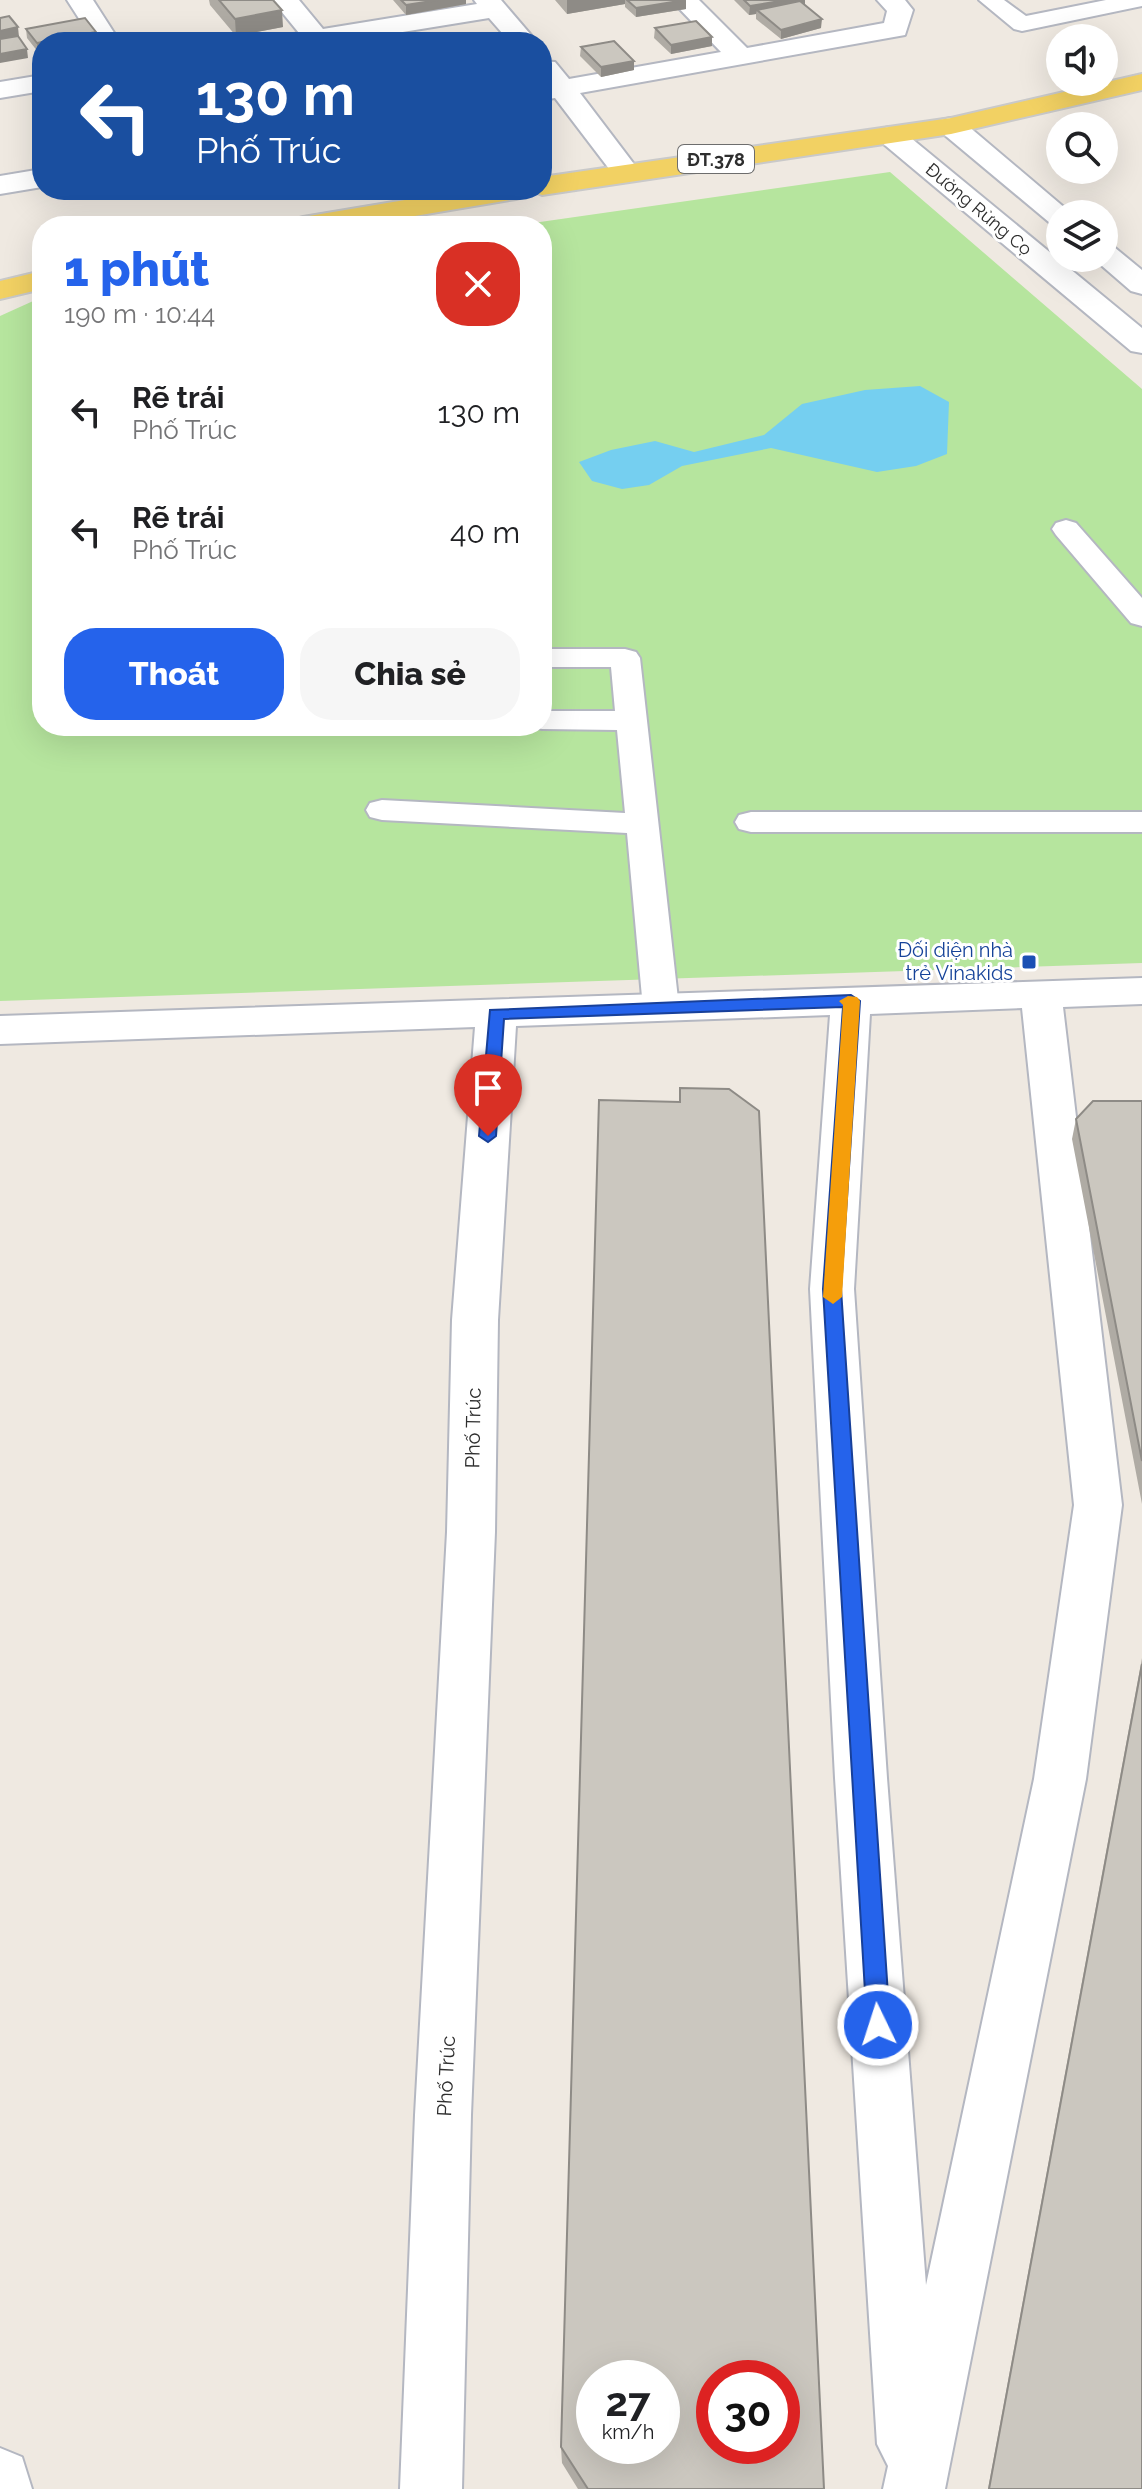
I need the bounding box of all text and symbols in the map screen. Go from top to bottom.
map controls [1046,24,1118,272]
button: sound [1046,24,1118,96]
text: 130 m [196,62,355,128]
icon: left [64,64,168,168]
button: search [1046,112,1118,184]
text: Phố Trúc [196,129,341,171]
road number: ĐT.378 [678,145,754,173]
street label: Đường Rừng Cọ [922,158,1037,260]
button: layers [1046,200,1118,272]
text: 1 phút [64,241,209,297]
button: close [436,242,520,326]
text: 190 m · 10:44 [64,299,215,329]
text: Rẽ trái [132,380,225,415]
icon: left [64,390,108,434]
text: 130 m [438,395,520,430]
text: Phố Trúc [132,415,237,445]
text: Rẽ trái [132,500,225,535]
icon: left [64,510,108,554]
text: 40 m [450,515,520,550]
text: Phố Trúc [132,535,237,565]
button: Thoát [64,628,284,720]
button: Chia sẻ [300,628,520,720]
place label: Đối diện nhà trẻ Vinakids [898,938,1013,985]
marker: Đối diện nhà trẻ Vinakids [1020,953,1038,971]
pin [454,1054,522,1136]
icon: arrive [466,1066,510,1110]
street label: Phố Trúc [460,1387,486,1469]
position arrow [836,1983,920,2067]
street label: Phố Trúc [432,2035,460,2117]
speed limit sign: 30 [696,2360,800,2464]
text: 27 [605,2378,650,2425]
text: km/h [602,2420,654,2444]

